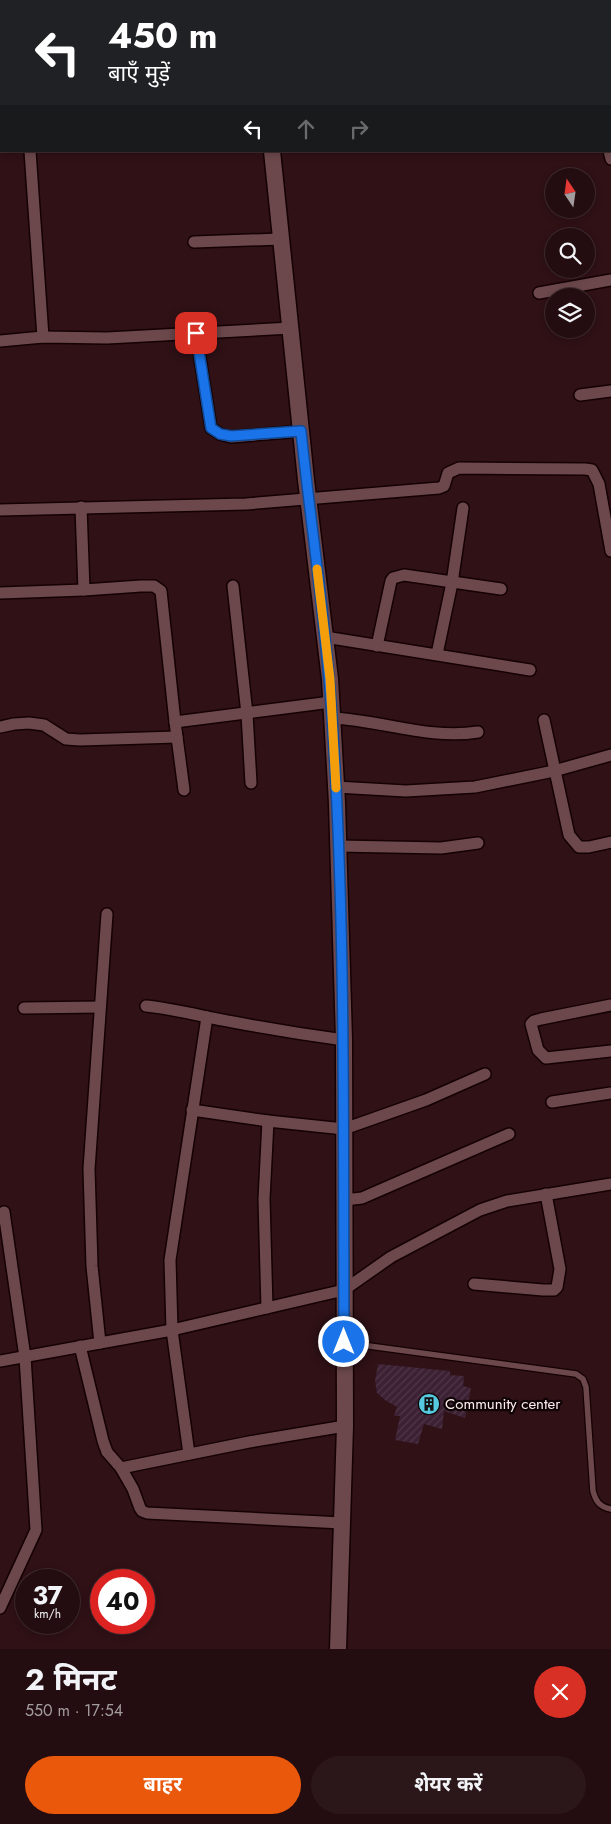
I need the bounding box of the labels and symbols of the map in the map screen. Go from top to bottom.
north arrow [545,168,595,218]
pin [175,312,217,354]
position arrow [317,1315,369,1367]
building icon: Community center [417,1392,441,1416]
place label: Community center [445,1393,561,1415]
speed limit sign: 40 [90,1569,155,1634]

